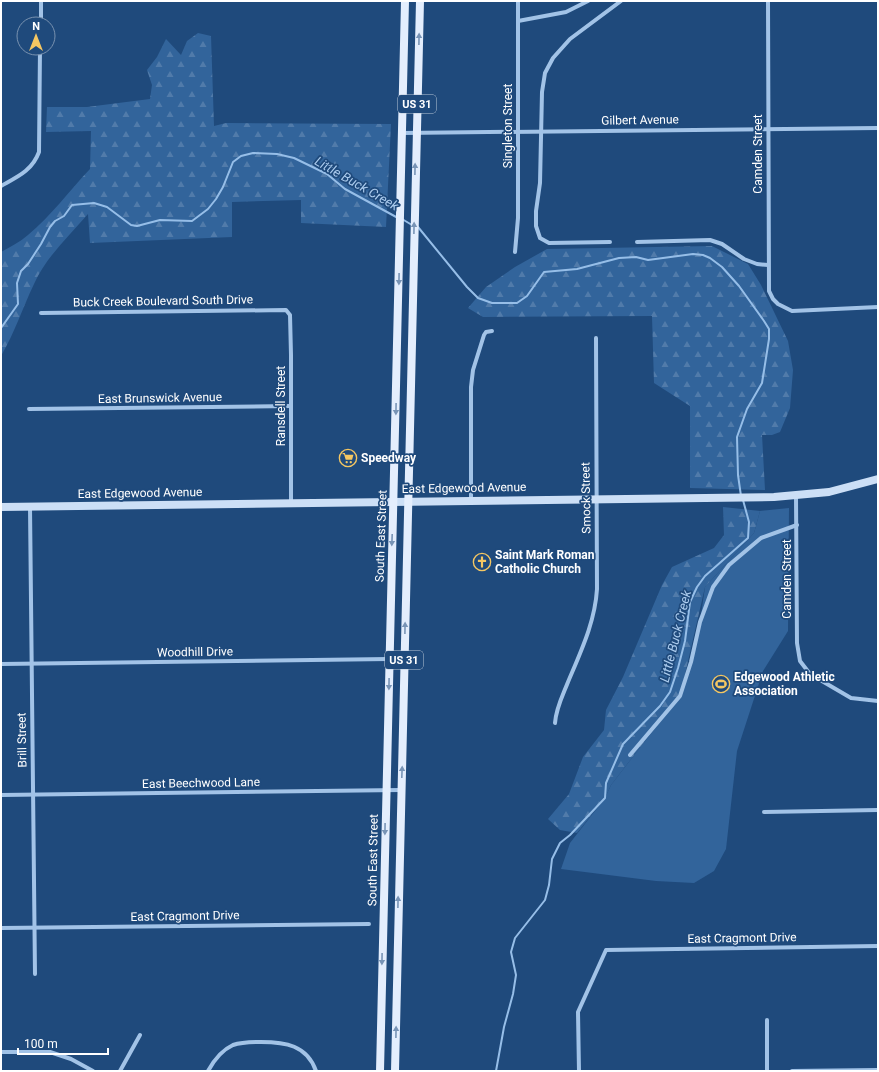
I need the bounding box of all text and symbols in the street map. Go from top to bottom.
north arrow [16,16,56,56]
text: N [32,20,40,33]
one-way arrow [416,32,422,45]
street label: Singleton Street [501,84,515,168]
road number: US 31 [398,95,436,113]
street label: Gilbert Avenue [601,112,679,128]
street label: Camden Street [751,114,765,194]
water label: Little Buck Creek [312,153,402,214]
one-way arrow [412,162,418,175]
one-way arrow [411,221,417,234]
one-way arrow [396,273,402,286]
street label: Buck Creek Boulevard South Drive [73,292,253,310]
street label: Ransdell Street [274,366,288,446]
street label: East Brunswick Avenue [98,390,222,406]
one-way arrow [393,403,399,416]
supermarket icon: Speedway [338,448,358,468]
place label: Speedway [361,451,417,465]
street label: Smock Street [578,462,594,534]
street label: East Edgewood Avenue [402,480,526,496]
street label: East Edgewood Avenue [78,485,202,501]
street label: South East Street [372,490,390,582]
one-way arrow [389,534,396,546]
street label: Camden Street [780,539,794,619]
place label: Saint Mark Roman Catholic Church [495,548,595,576]
church icon: Saint Mark Roman Catholic Church [472,552,492,572]
water label: Little Buck Creek [657,588,694,684]
one-way arrow [402,621,408,634]
street label: Woodhill Drive [157,644,233,660]
road number: US 31 [385,651,423,669]
place label: Edgewood Athletic Association [734,670,835,698]
sports icon: Edgewood Athletic Association [711,674,731,694]
one-way arrow [385,678,392,690]
street label: Brill Street [15,712,29,768]
one-way arrow [398,766,405,778]
street label: East Beechwood Lane [142,775,260,791]
street label: South East Street [365,814,381,906]
one-way arrow [382,823,389,835]
one-way arrow [395,896,402,908]
street label: East Cragmont Drive [130,908,240,924]
street label: East Cragmont Drive [687,930,797,946]
one-way arrow [379,953,385,966]
one-way arrow [392,1026,399,1038]
scale bar [18,1030,108,1056]
text: 100 m [24,1037,58,1051]

